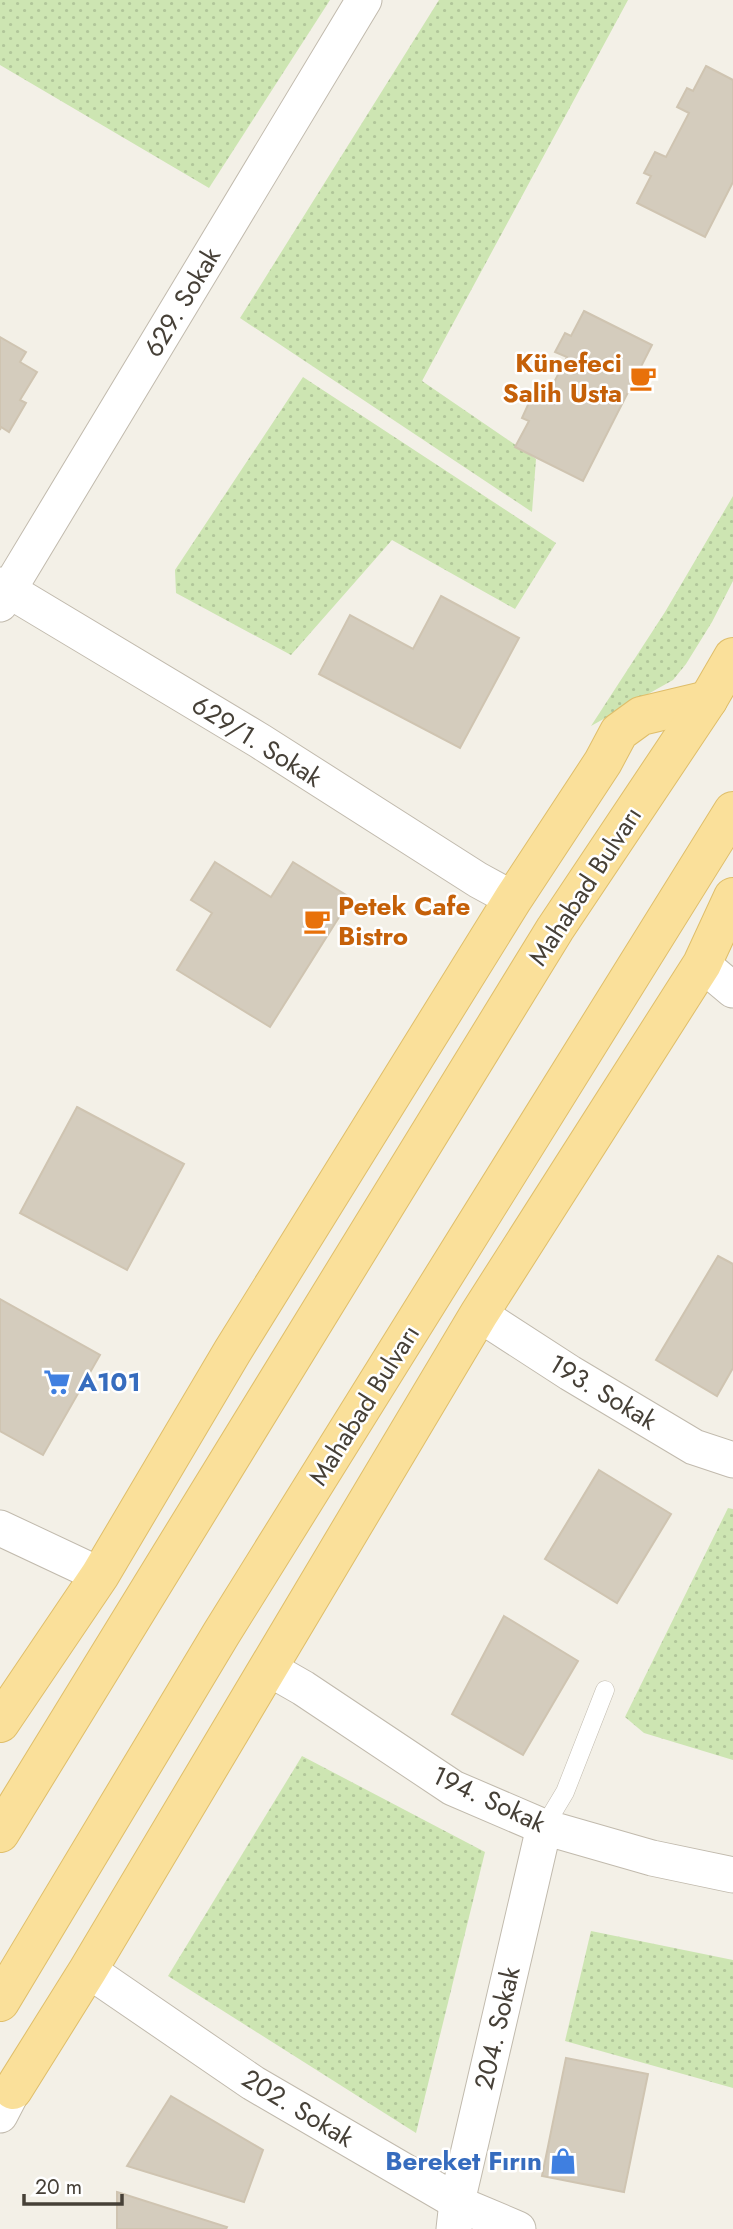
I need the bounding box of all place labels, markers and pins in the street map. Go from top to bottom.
place label: Künefeci Salih Usta [503,344,622,412]
cafe icon: Künefeci Salih Usta [628,363,658,393]
place label: Petek Cafe Bistro [338,887,470,955]
cafe icon: Petek Cafe Bistro [302,906,332,936]
place label: A101 [77,1363,141,1401]
supermarket icon: A101 [42,1367,72,1397]
place label: Bereket Fırın [385,2142,542,2180]
shop icon: Bereket Fırın [548,2146,578,2176]

